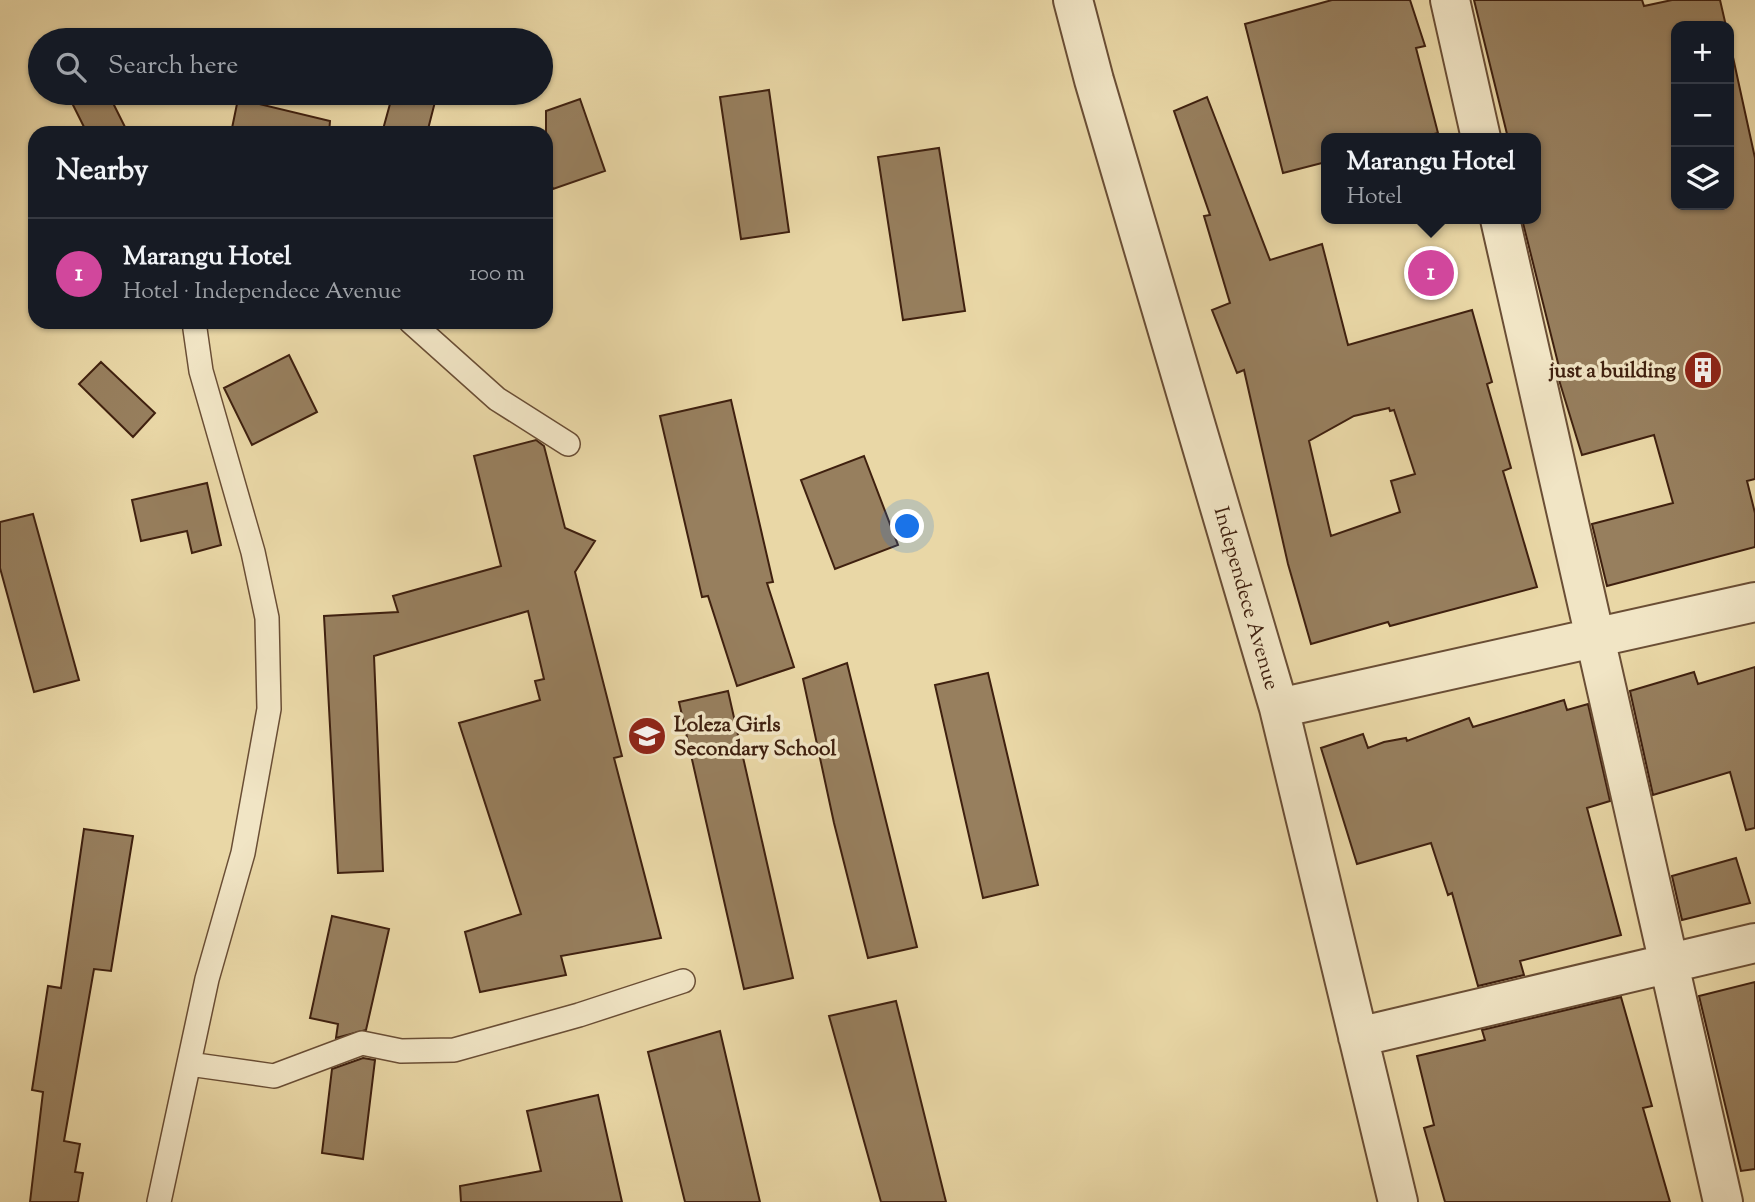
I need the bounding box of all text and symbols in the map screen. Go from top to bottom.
map controls [1671,21,1734,210]
button: + [1671,21,1734,84]
search box [28,28,553,105]
icon: search [52,48,90,86]
text: Search here [108,48,238,85]
button: − [1671,84,1734,147]
popup [1321,133,1541,224]
text: Marangu Hotel [1347,144,1515,181]
button: layers [1671,147,1734,210]
text: Nearby [56,150,148,193]
text: Hotel [1347,181,1402,214]
text: Marangu Hotel [123,239,291,276]
pin: 1 [1408,247,1454,299]
text: 1 [75,258,83,291]
text: 100 m [469,258,525,291]
text: Hotel · Independece Avenue [123,276,401,309]
building icon: just a building [1682,349,1724,391]
place label: just a building [1548,357,1677,387]
street label: Independece Avenue [1205,503,1286,694]
your location [890,509,924,543]
place label: Loleza Girls Secondary School [674,711,836,765]
school or university icon: Loleza Girls Secondary School [626,715,668,757]

